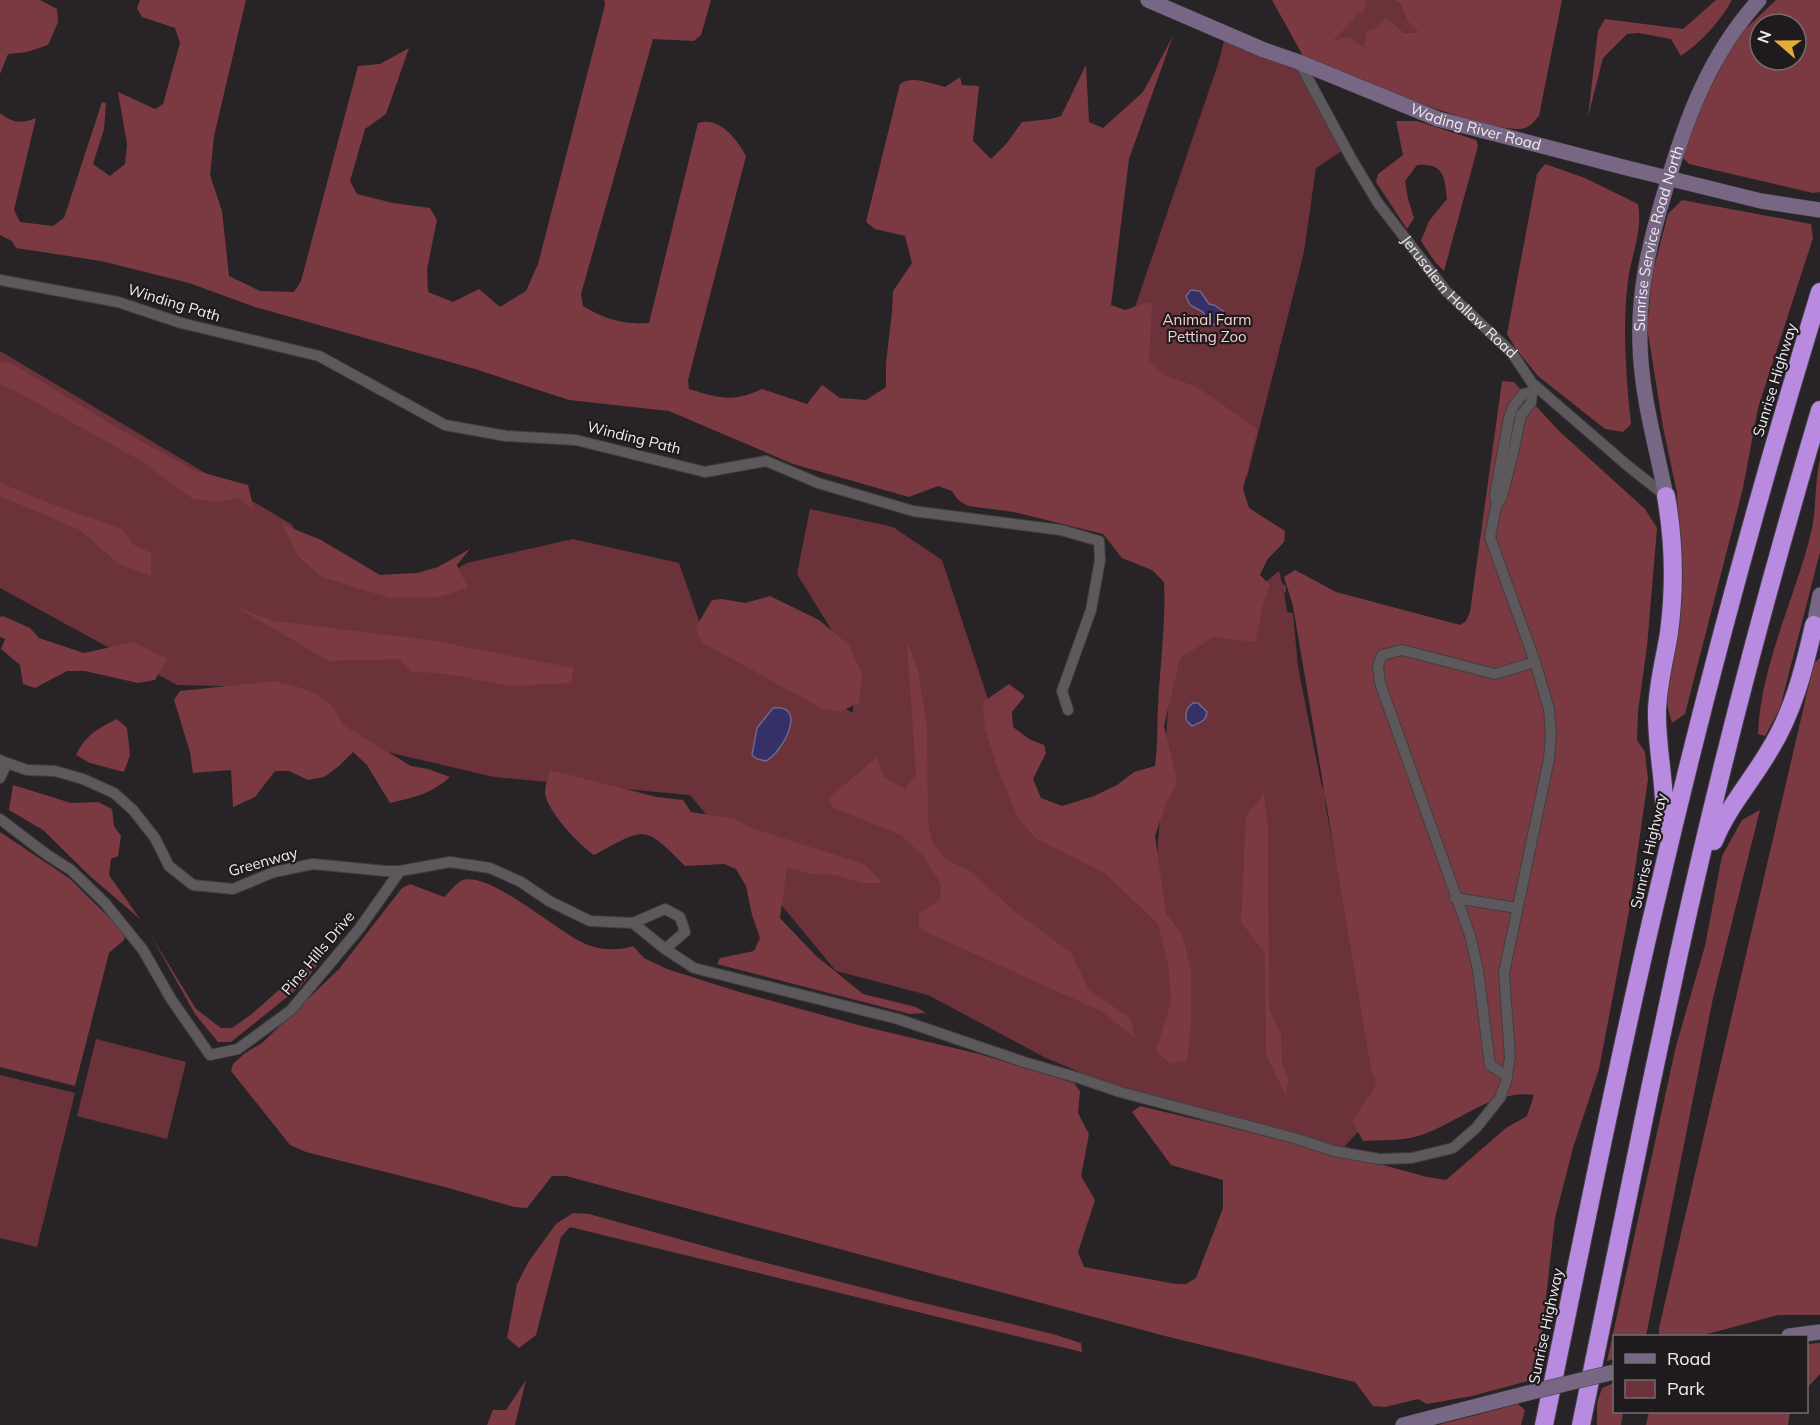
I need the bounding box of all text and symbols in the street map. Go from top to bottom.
north arrow [1748,12,1808,72]
text: N [1752,28,1775,46]
street label: Wading River Road [1408,99,1543,154]
street label: Sunrise Service Road North [1630,143,1687,332]
street label: Jerusalem Hollow Road [1397,231,1521,362]
street label: Winding Path [126,279,223,326]
park label: Animal Farm Petting Zoo [1163,310,1251,346]
street label: Sunrise Highway [1748,321,1801,439]
street label: Winding Path [585,417,683,458]
street label: Sunrise Highway [1626,791,1671,910]
street label: Greenway [226,843,300,880]
street label: Pine Hills Drive [277,907,358,999]
street label: Sunrise Highway [1524,1266,1567,1386]
legend [1613,1335,1808,1413]
text: Road [1667,1347,1711,1370]
text: Park [1667,1377,1706,1400]

